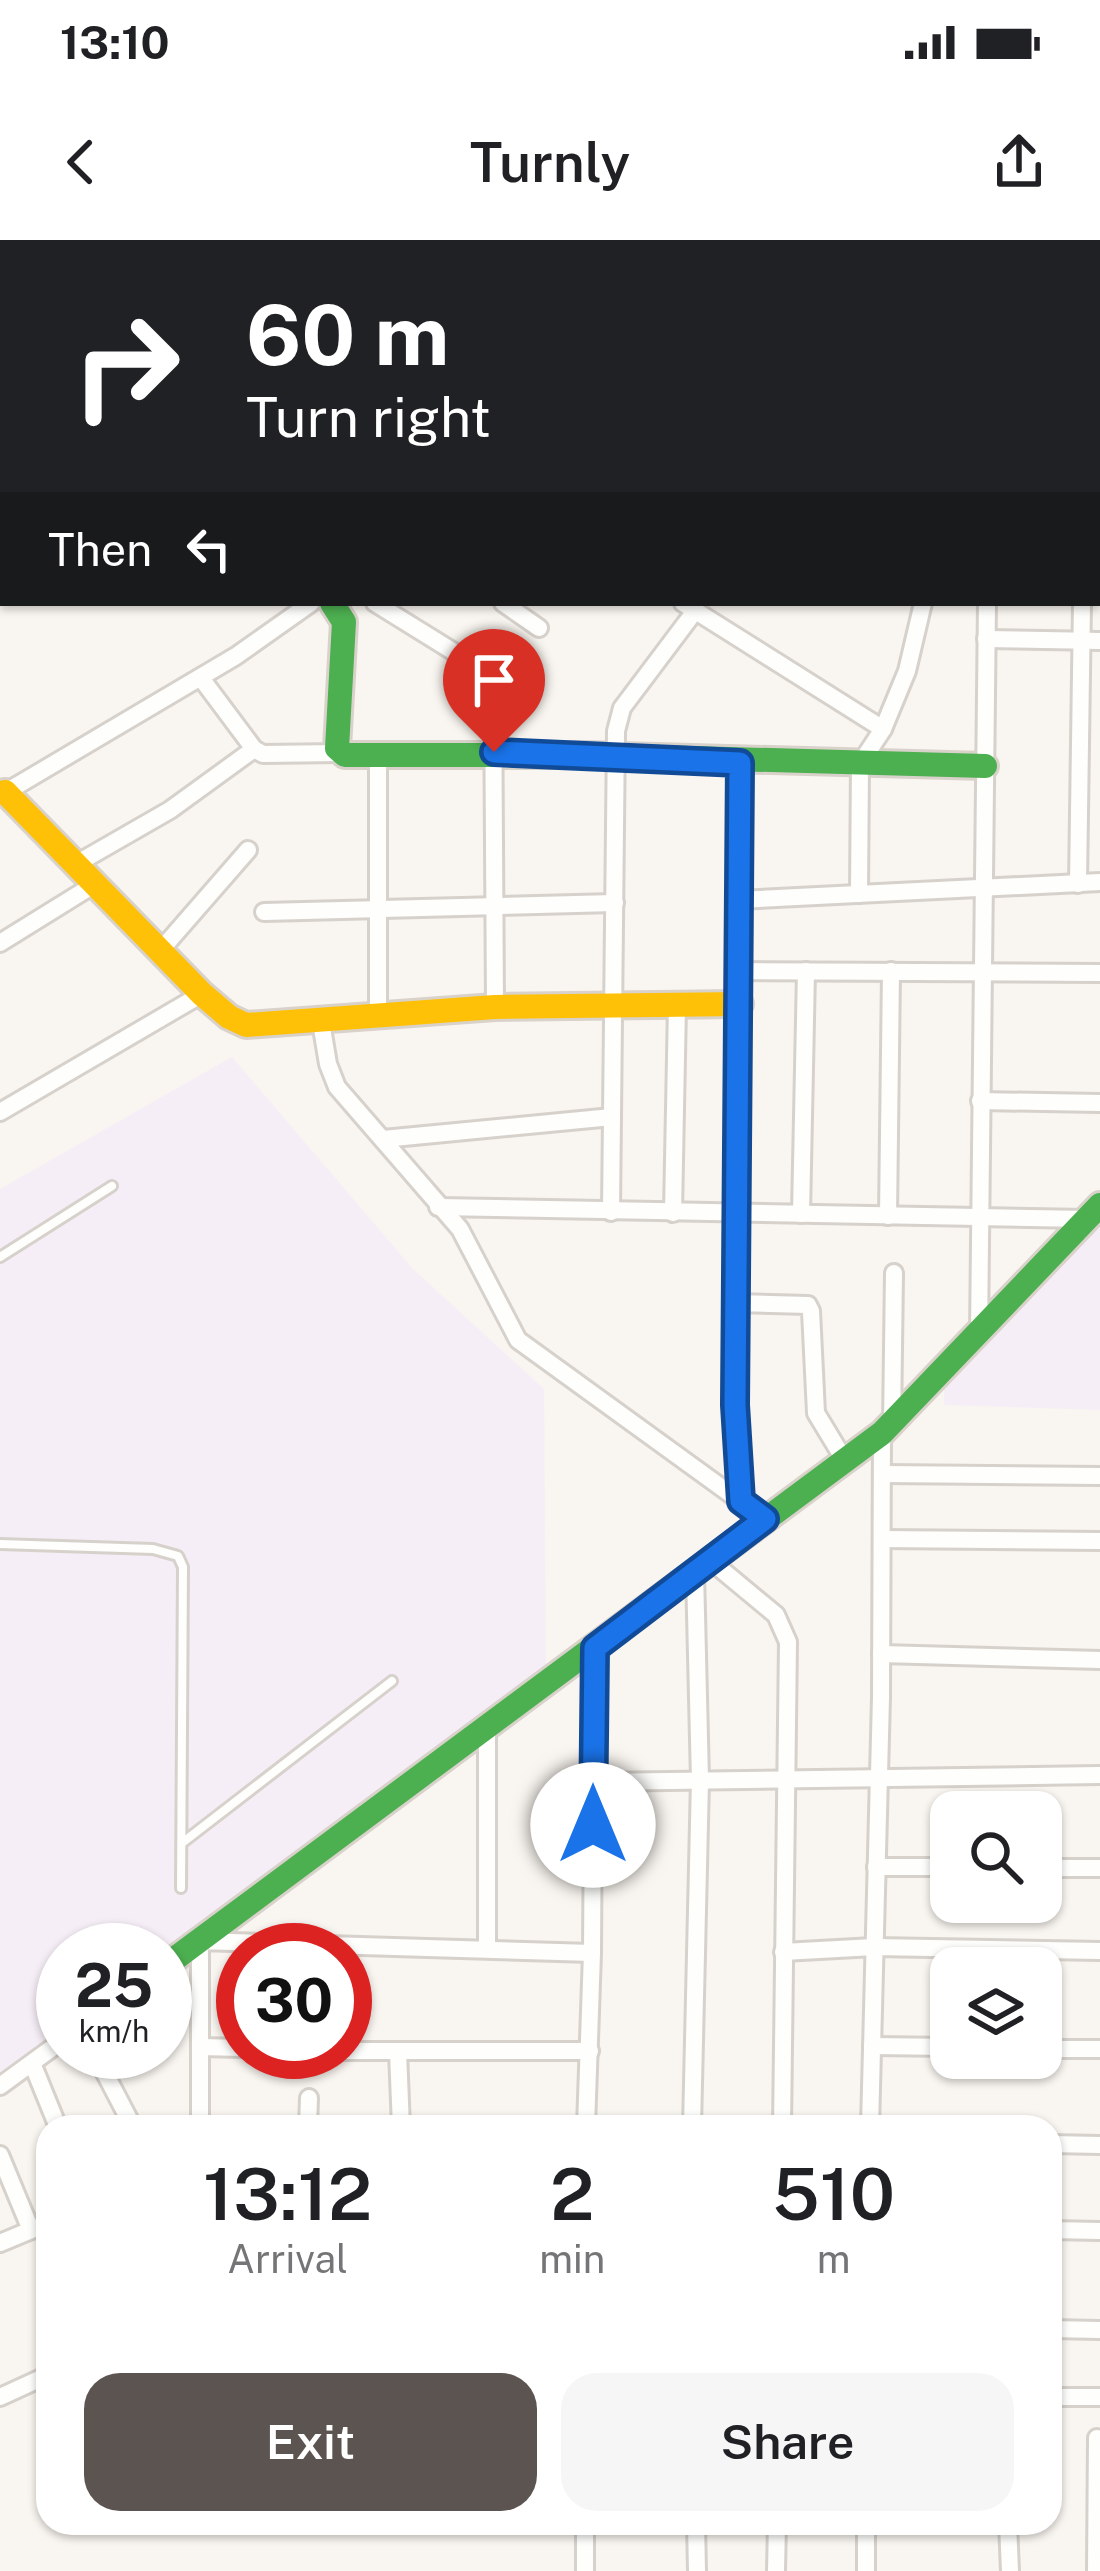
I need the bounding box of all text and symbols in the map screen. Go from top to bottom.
text: 13:10 [60,16,170,69]
icon: back [48,129,114,195]
icon: share [986,129,1052,195]
text: Turnly [470,131,630,194]
text: 60 m [246,285,450,384]
icon: right [48,288,204,444]
text: Turn right [246,386,491,449]
icon: left [176,516,242,582]
text: Then [48,523,152,576]
pin [443,629,545,752]
icon: arrive [461,647,527,713]
position arrow [530,1762,656,1888]
map controls [930,1791,1062,2079]
button: search [930,1791,1062,1923]
speed limit sign: 30 [216,1923,372,2079]
button: layers [930,1947,1062,2079]
text: 25 [75,1950,153,2021]
text: km/h [79,2013,149,2049]
text: 13:12 [203,2152,372,2236]
text: 2 [550,2152,594,2236]
text: 510 [772,2152,895,2236]
text: Arrival [227,2236,348,2282]
text: min [539,2236,605,2282]
text: m [817,2236,851,2282]
button: Exit [84,2373,537,2511]
button: Share [561,2373,1014,2511]

